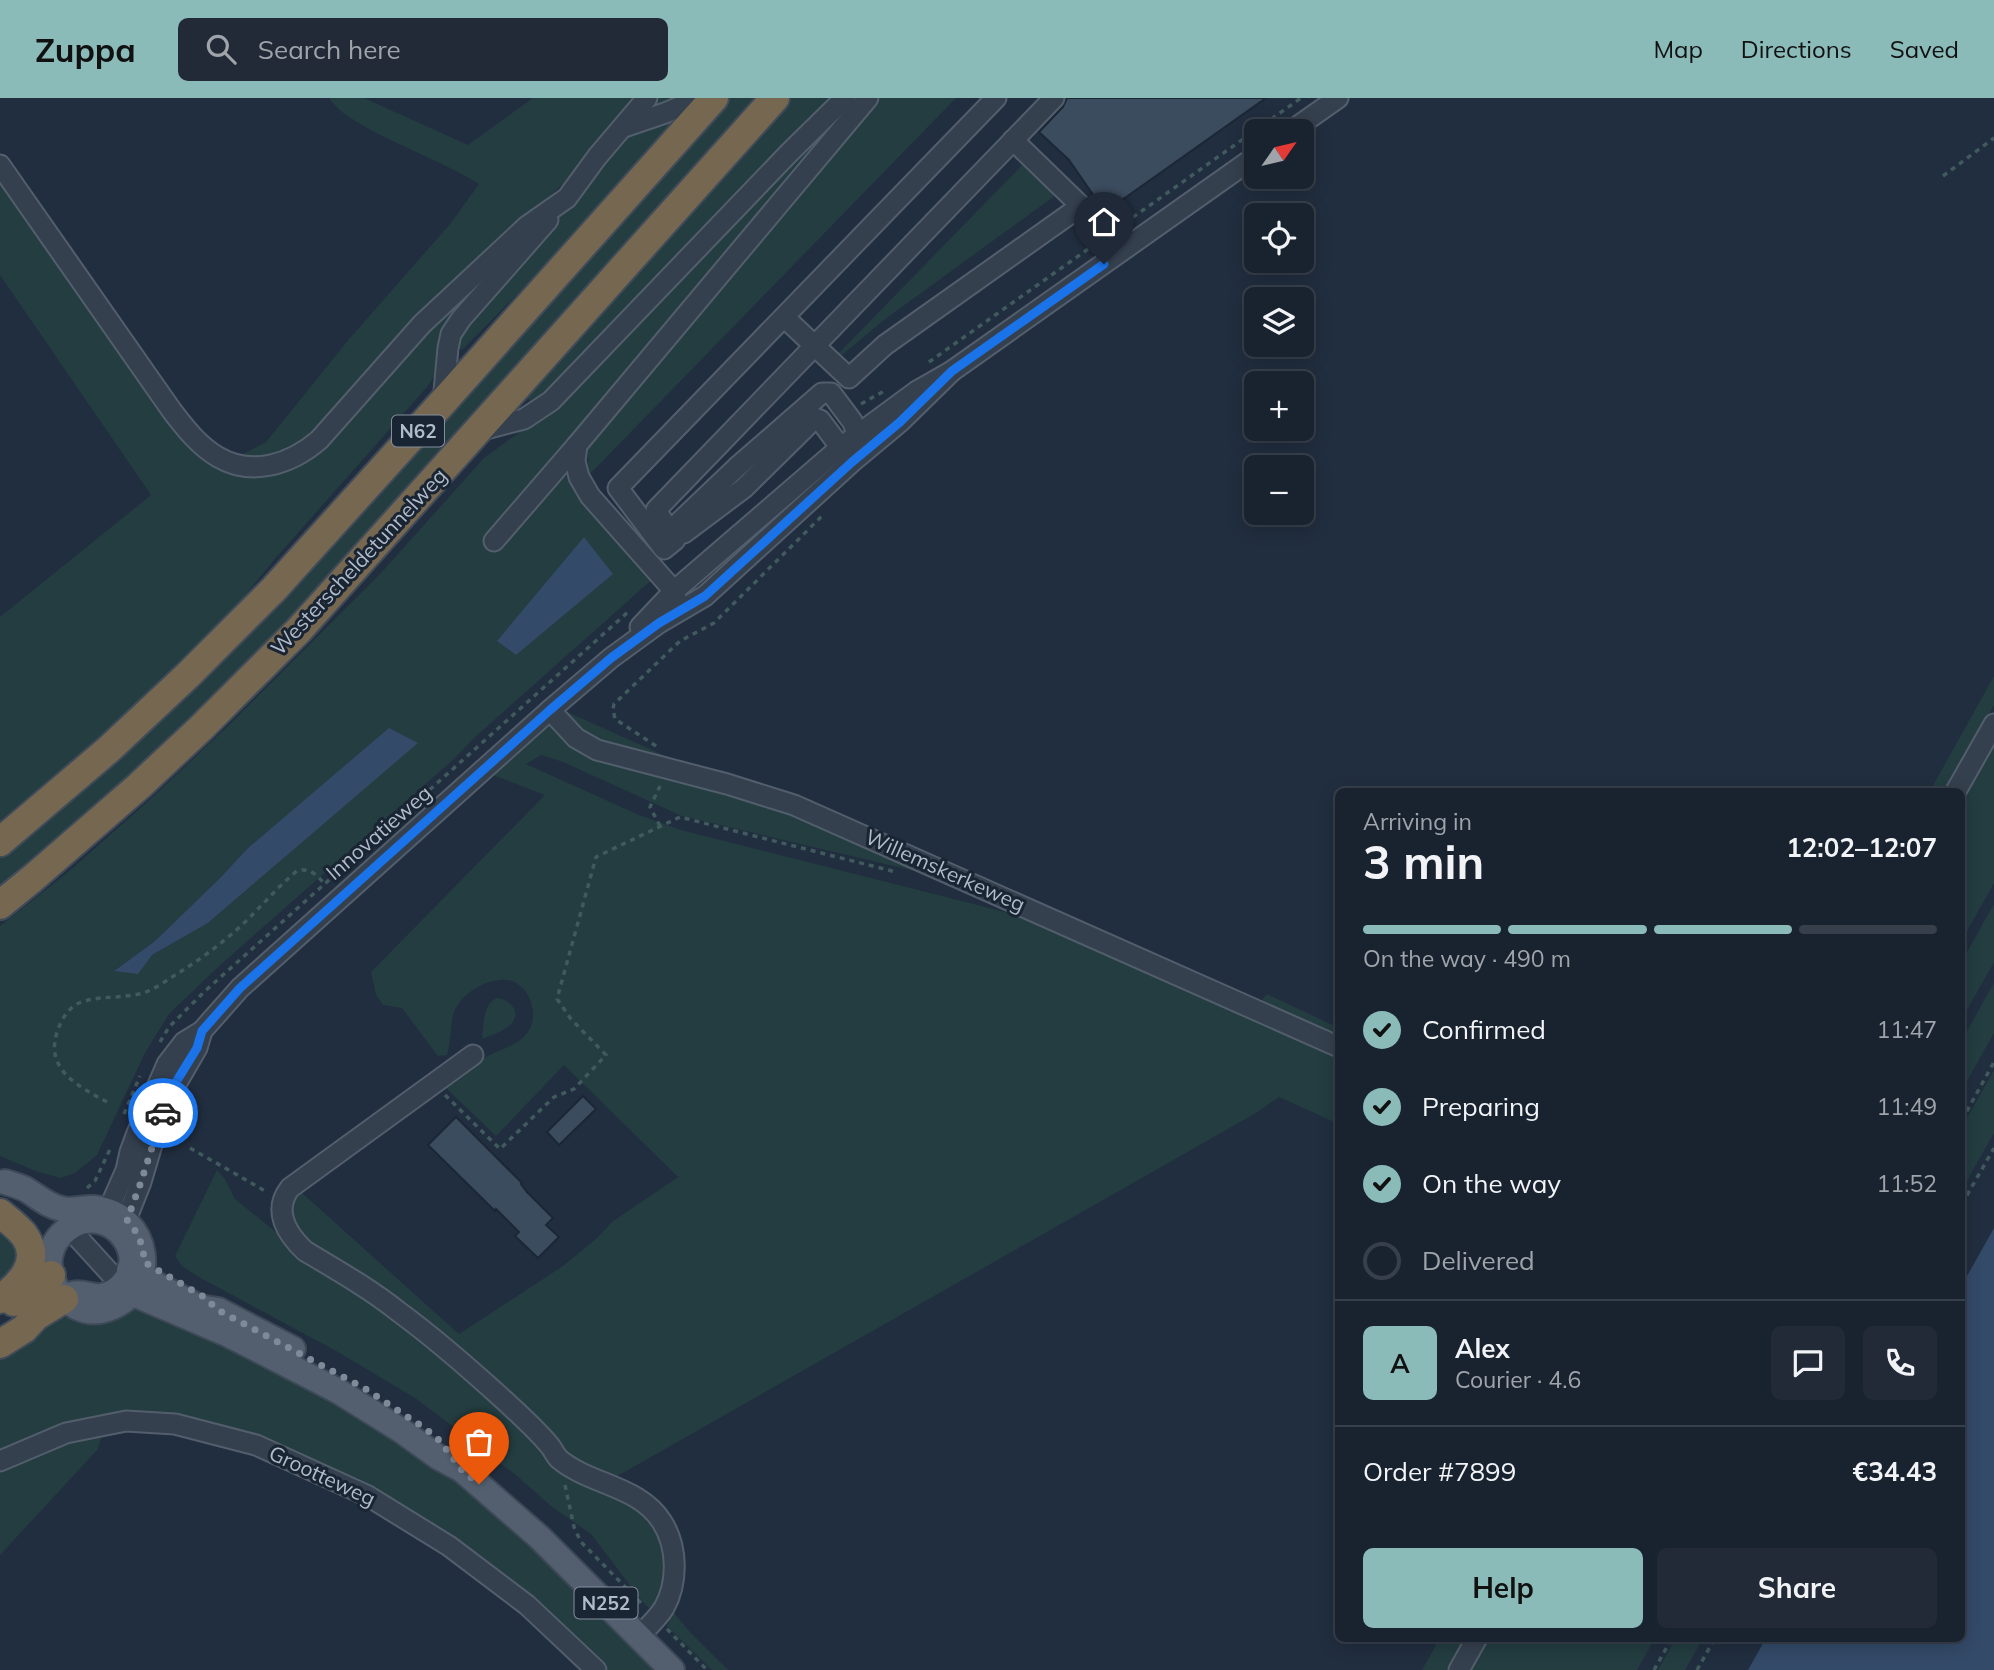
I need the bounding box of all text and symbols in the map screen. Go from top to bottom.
search box [178,18,668,81]
text: Zuppa [35,29,136,70]
icon: search [202,30,240,68]
text: Search here [258,33,401,66]
text: Map [1653,34,1703,64]
text: Directions [1741,34,1852,64]
text: Saved [1890,34,1959,64]
north arrow [1244,119,1314,189]
map controls [1244,119,1314,525]
pin [1074,192,1134,264]
icon: home [1085,203,1123,241]
button: locate [1244,203,1314,273]
button: layers [1244,287,1314,357]
button: + [1244,371,1314,441]
road number: N62 [392,416,444,446]
button: − [1244,455,1314,525]
street label: Westerscheldetunnelweg [265,462,452,660]
street label: Innovatieweg [320,779,436,885]
text: Arriving in [1363,807,1472,836]
street label: Willemskerkeweg [861,823,1029,917]
text: 12:02–12:07 [1786,831,1937,864]
text: 3 min [1363,833,1484,891]
text: On the way · 490 m [1363,944,1571,973]
icon: check [1363,1011,1401,1049]
text: Confirmed [1422,1013,1546,1046]
text: 11:47 [1877,1015,1937,1044]
courier [128,1078,198,1148]
icon: check [1363,1088,1401,1126]
text: Preparing [1422,1090,1540,1123]
text: 11:49 [1877,1092,1937,1121]
icon: car [144,1094,182,1132]
icon: check [1363,1165,1401,1203]
text: On the way [1422,1167,1561,1200]
text: 11:52 [1877,1169,1937,1198]
text: Delivered [1422,1244,1535,1277]
button: chat [1771,1326,1845,1400]
button: phone [1863,1326,1937,1400]
text: Alex [1455,1332,1510,1365]
text: A [1390,1347,1410,1380]
text: Courier · 4.6 [1455,1365,1581,1394]
pin [449,1412,509,1484]
icon: bag [460,1423,498,1461]
street label: Grootteweg [265,1439,380,1511]
text: Order #7899 [1363,1455,1516,1488]
text: €34.43 [1853,1455,1937,1488]
button: Help [1363,1548,1643,1628]
button: Share [1657,1548,1937,1628]
road number: N252 [574,1588,638,1618]

